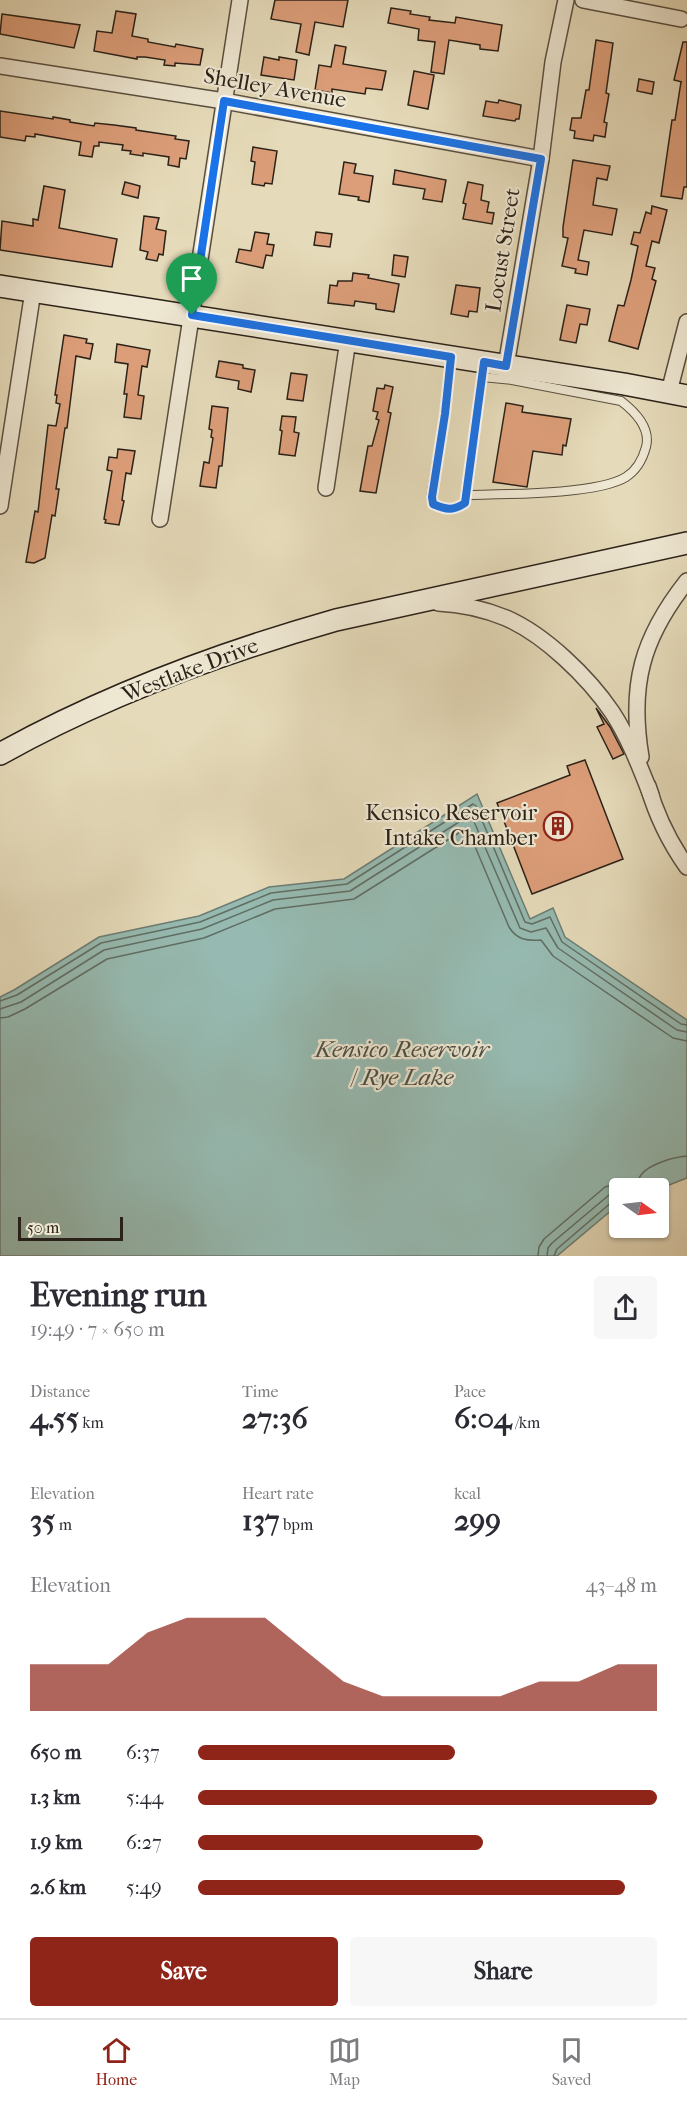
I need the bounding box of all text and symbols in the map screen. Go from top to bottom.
street label: Shelley Avenue [202,63,348,113]
street label: Locust Street [480,186,526,314]
pin [166,253,217,315]
icon: arrive [175,262,208,295]
street label: Westlake Drive [117,632,262,708]
place label: Kensico Reservoir Intake Chamber [365,800,538,851]
building icon: Kensico Reservoir Intake Chamber [542,810,574,842]
water label: Kensico Reservoir / Rye Lake [313,1035,491,1091]
north arrow [609,1178,669,1238]
map controls [609,1178,669,1238]
scale bar [18,1214,123,1242]
text: 50 m [27,1218,59,1237]
text: Evening run [30,1276,207,1315]
button: share [594,1276,657,1339]
text: 19:49 · 7 × 650 m [30,1318,165,1341]
text: Distance [30,1382,90,1401]
text: Time [242,1382,278,1401]
text: Pace [454,1382,486,1401]
text: 4.55 [30,1401,79,1436]
text: 27:36 [242,1401,308,1436]
text: 6:04 [454,1401,511,1436]
text: km [79,1413,104,1432]
text: /km [511,1413,540,1432]
text: Elevation [30,1484,95,1503]
text: Heart rate [242,1484,314,1503]
text: kcal [454,1484,481,1503]
text: 35 [30,1503,55,1538]
text: 137 [242,1503,280,1538]
text: 299 [454,1503,501,1538]
text: m [55,1515,72,1534]
text: bpm [280,1515,313,1534]
text: Elevation [30,1574,111,1597]
text: 43–48 m [585,1574,657,1597]
text: 650 m [30,1741,81,1764]
text: 6:37 [126,1741,160,1764]
text: 1.3 km [30,1786,80,1809]
text: 5:44 [126,1786,163,1809]
text: 1.9 km [30,1831,82,1854]
text: 6:27 [126,1831,162,1854]
text: 2.6 km [30,1876,86,1899]
text: 5:49 [126,1876,162,1899]
button: Save [30,1937,338,2006]
button: Share [350,1937,657,2006]
tab: Home [95,2034,137,2089]
tab: Map [328,2034,361,2089]
tab: Saved [552,2034,592,2089]

